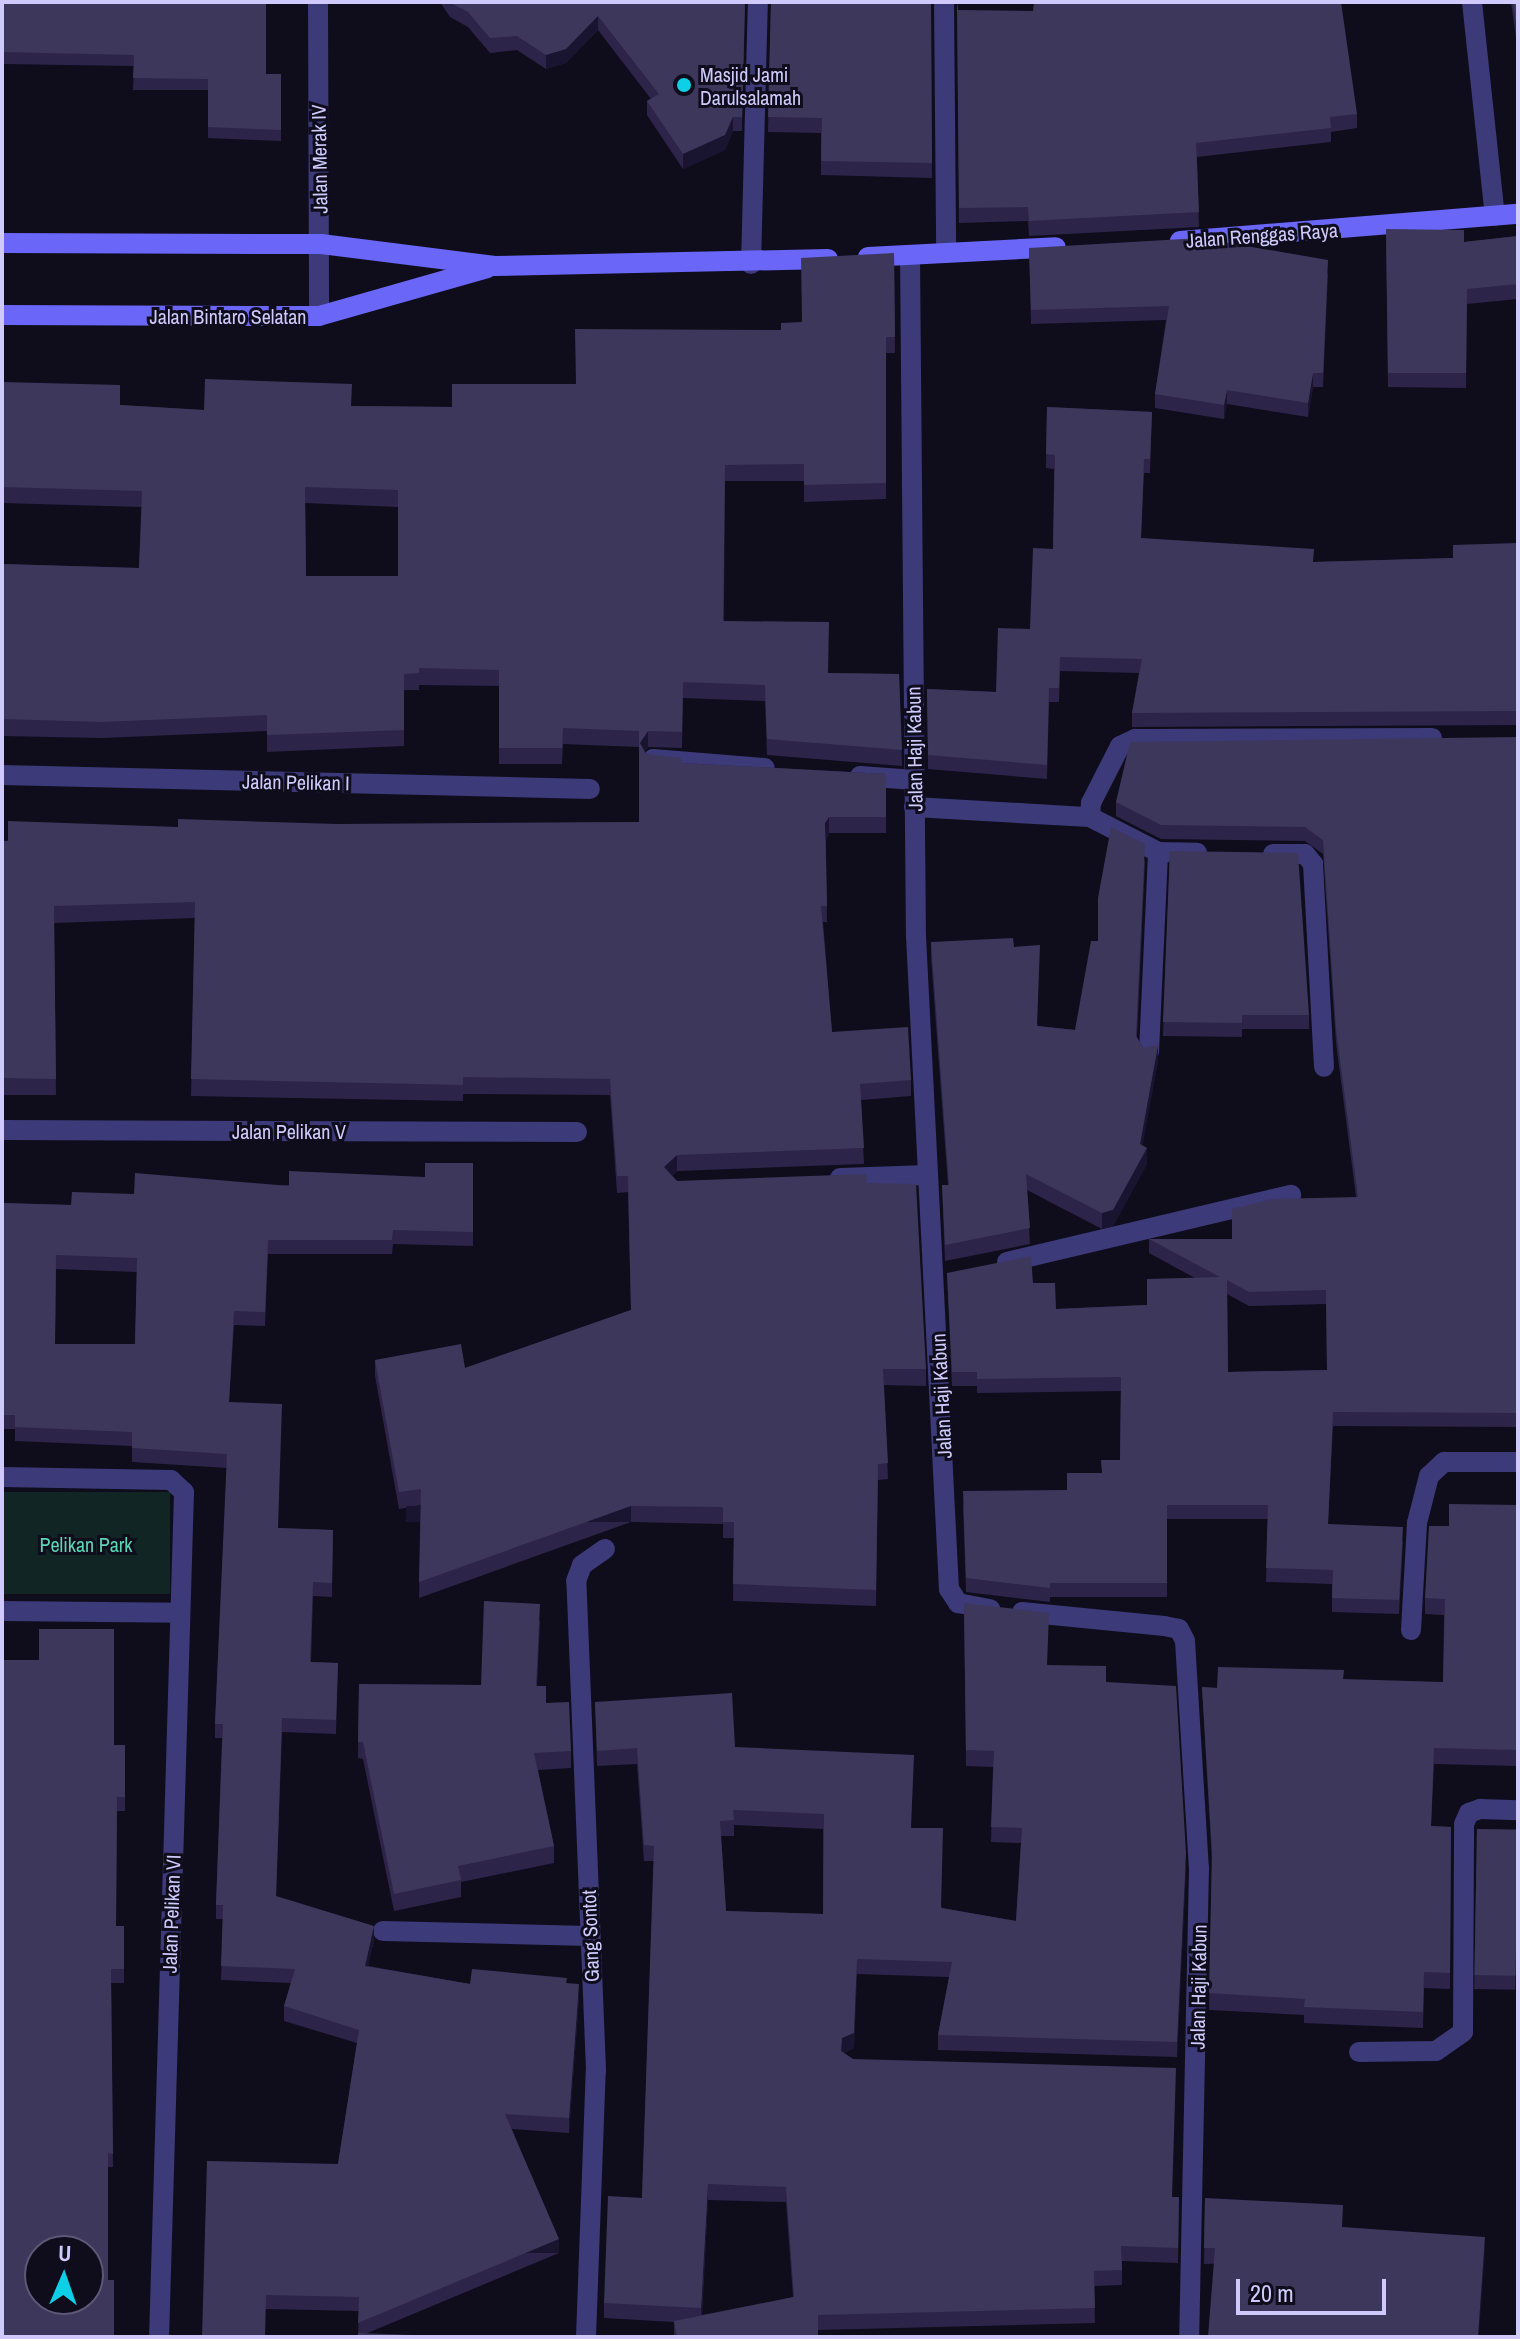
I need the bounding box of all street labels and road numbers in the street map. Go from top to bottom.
street label: Jalan Merak IV [306,104,332,214]
street label: Jalan Renggas Raya [1185,218,1339,252]
street label: Jalan Bintaro Selatan [150,304,306,328]
street label: Jalan Haji Kabun [901,686,927,812]
street label: Jalan Pelikan I [242,769,350,795]
street label: Jalan Pelikan V [232,1119,346,1143]
street label: Jalan Haji Kabun [926,1333,956,1459]
street label: Jalan Pelikan VI [157,1854,185,1974]
street label: Gang Sontot [576,1890,604,1982]
street label: Jalan Haji Kabun [1185,1924,1211,2050]

